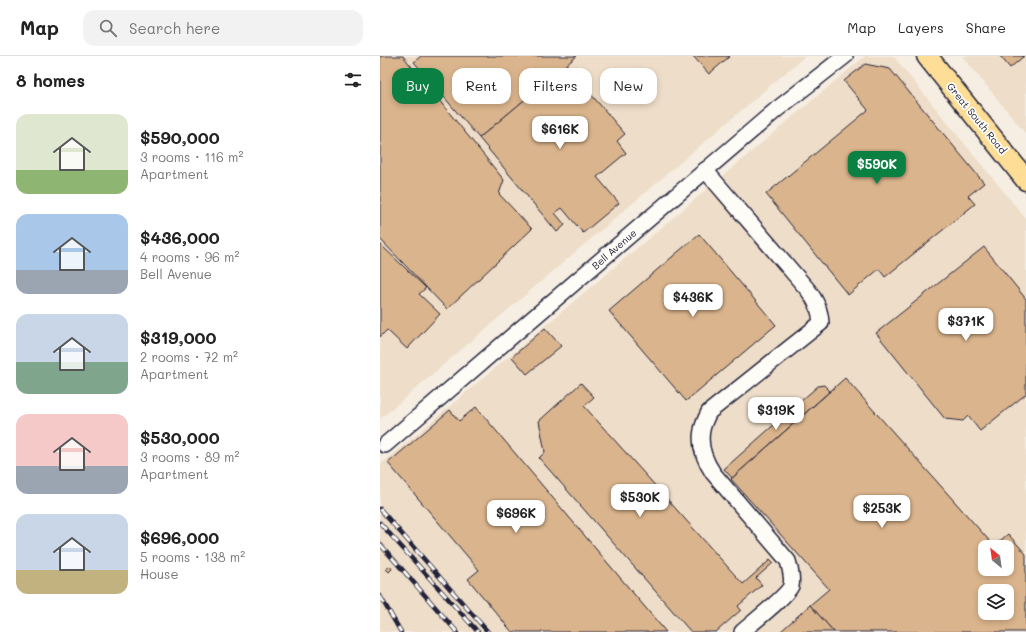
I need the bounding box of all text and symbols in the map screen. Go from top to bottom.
search box [83,10,363,46]
text: Map [20,15,59,40]
icon: search [97,17,119,39]
text: Search here [129,18,220,38]
text: Map [847,18,876,37]
text: Layers [898,18,944,37]
text: Share [966,18,1006,37]
chip: Buy [392,68,444,104]
chip: Rent [452,68,511,104]
chip: Filters [519,68,592,104]
chip: New [600,68,657,104]
text: 8 homes [16,69,85,91]
icon: filters [342,69,364,91]
street label: Great South Road [944,80,1010,156]
pin: $616K [532,116,588,150]
text: $616K [541,120,579,137]
text: $590,000 [140,126,220,148]
icon: home [48,130,96,178]
text: 3 rooms · 116 m² [140,148,243,165]
pin: $590K [849,151,905,185]
text: $590K [857,155,897,172]
text: Apartment [140,165,209,182]
text: $436,000 [140,226,220,248]
street label: Bell Avenue [589,226,639,272]
icon: home [48,230,96,278]
text: 4 rooms · 96 m² [140,248,239,265]
text: Bell Avenue [140,265,212,282]
pin: $436K [665,284,721,318]
text: $436K [673,288,713,305]
pin: $371K [938,308,994,342]
text: $371K [947,312,985,329]
text: $319,000 [140,326,216,348]
icon: home [48,330,96,378]
text: 2 rooms · 72 m² [140,348,238,365]
text: Apartment [140,365,209,382]
pin: $319K [748,397,804,431]
text: $319K [757,401,795,418]
text: $530,000 [140,426,220,448]
icon: home [48,430,96,478]
text: 3 rooms · 89 m² [140,448,239,465]
text: Apartment [140,465,209,482]
pin: $530K [612,484,668,518]
text: $530K [620,488,660,505]
pin: $253K [854,495,910,529]
text: $253K [862,499,902,516]
pin: $696K [488,500,544,534]
text: $696K [496,504,536,521]
text: $696,000 [140,526,219,548]
icon: home [48,530,96,578]
north arrow [978,540,1014,576]
map controls [978,540,1014,620]
text: 5 rooms · 138 m² [140,548,245,565]
text: House [140,565,178,582]
button: layers [978,584,1014,620]

